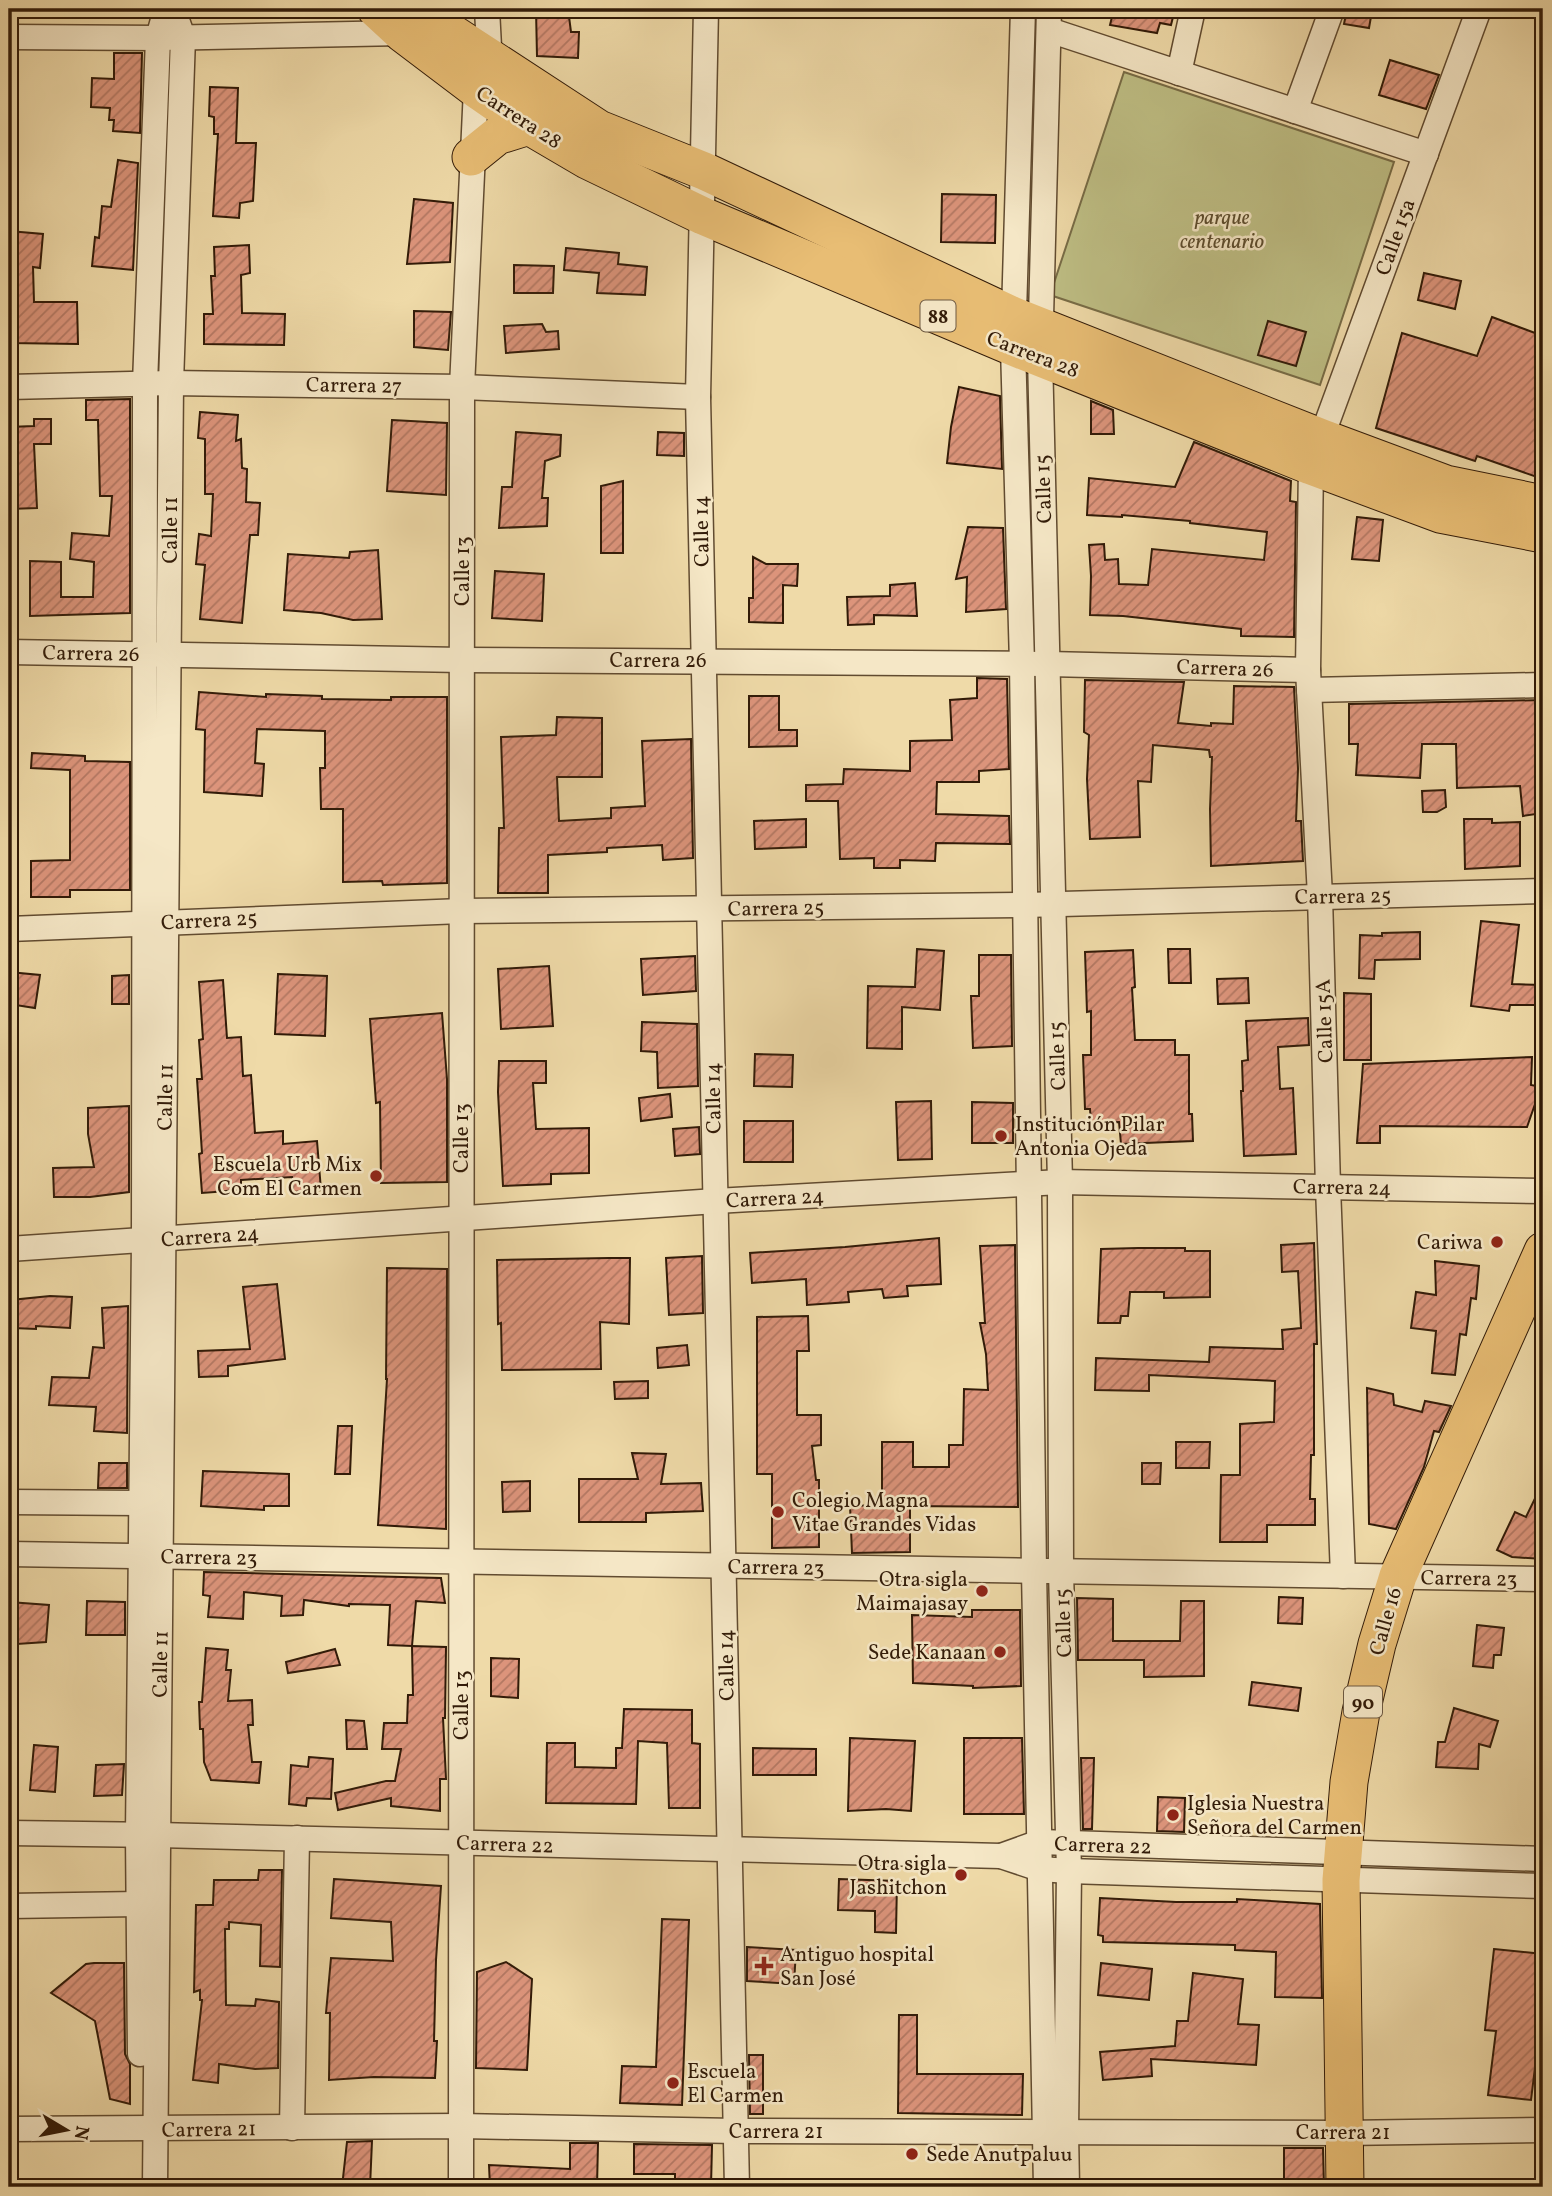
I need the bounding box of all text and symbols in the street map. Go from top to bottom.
street label: Carrera 28 [470,80,567,157]
street label: Calle 15a [1369,195,1424,280]
park label: parque centenario [1180,204,1264,257]
road number: 88 [920,300,956,332]
street label: Carrera 28 [982,324,1083,386]
street label: Carrera 27 [306,371,402,402]
street label: Calle 15 [1029,454,1060,524]
street label: Calle 14 [687,495,718,567]
street label: Calle 11 [157,496,186,564]
street label: Calle 13 [449,536,478,606]
street label: Carrera 26 [42,639,140,670]
street label: Carrera 26 [609,647,707,676]
street label: Carrera 26 [1176,653,1274,686]
street label: Carrera 25 [1294,882,1392,913]
street label: Carrera 25 [727,894,825,925]
street label: Carrera 25 [160,904,258,939]
street label: Calle 15A [1310,978,1341,1063]
street label: Calle 15 [1043,1021,1074,1091]
street label: Calle 14 [699,1062,730,1134]
street label: Calle 11 [151,1063,182,1131]
street label: Calle 13 [448,1103,477,1173]
place label: Institución Pilar Antonia Ojeda [1015,1111,1165,1164]
marker: Institución Pilar Antonia Ojeda [993,1128,1009,1144]
place label: Escuela Urb Mix Com El Carmen [213,1151,362,1204]
marker: Escuela Urb Mix Com El Carmen [368,1168,384,1184]
street label: Carrera 24 [1293,1173,1391,1204]
street label: Carrera 24 [725,1182,825,1217]
street label: Carrera 24 [160,1220,260,1255]
place label: Cariwa [1417,1229,1483,1258]
marker: Cariwa [1489,1234,1505,1250]
place label: Colegio Magna Vitae Grandes Vidas [792,1487,976,1540]
marker: Colegio Magna Vitae Grandes Vidas [770,1504,786,1520]
street label: Carrera 23 [160,1543,258,1574]
street label: Carrera 23 [727,1553,825,1584]
street label: Carrera 23 [1420,1564,1518,1595]
place label: Otra sigla Maimajasay [856,1566,969,1619]
marker: Otra sigla Maimajasay [974,1583,990,1599]
street label: Calle 16 [1363,1584,1410,1659]
street label: Calle 15 [1049,1588,1080,1658]
street label: Calle 14 [712,1629,743,1701]
street label: Calle 11 [146,1630,177,1698]
place label: Sede Kanaan [868,1639,986,1668]
marker: Sede Kanaan [992,1644,1008,1660]
street label: Calle 13 [448,1670,477,1740]
road number: 90 [1344,1686,1382,1718]
place label: Iglesia Nuestra Señora del Carmen [1187,1790,1362,1843]
marker: Iglesia Nuestra Señora del Carmen [1165,1807,1181,1823]
street label: Carrera 22 [456,1829,554,1862]
street label: Carrera 22 [1054,1830,1152,1863]
place label: Otra sigla Jashitchon [850,1850,947,1903]
marker: Otra sigla Jashitchon [953,1867,969,1883]
place label: Antiguo hospital San José [780,1941,934,1994]
marker: Antiguo hospital San José [754,1956,774,1976]
place label: Escuela El Carmen [687,2058,784,2111]
marker: Escuela El Carmen [665,2075,681,2091]
north arrow [32,2094,102,2164]
street label: Carrera 21 [161,2115,257,2146]
street label: Carrera 21 [729,2118,823,2147]
street label: Carrera 21 [1296,2119,1390,2148]
text: N [67,2124,95,2142]
place label: Sede Anutpaluu [926,2141,1073,2170]
marker: Sede Anutpaluu [904,2146,920,2162]

